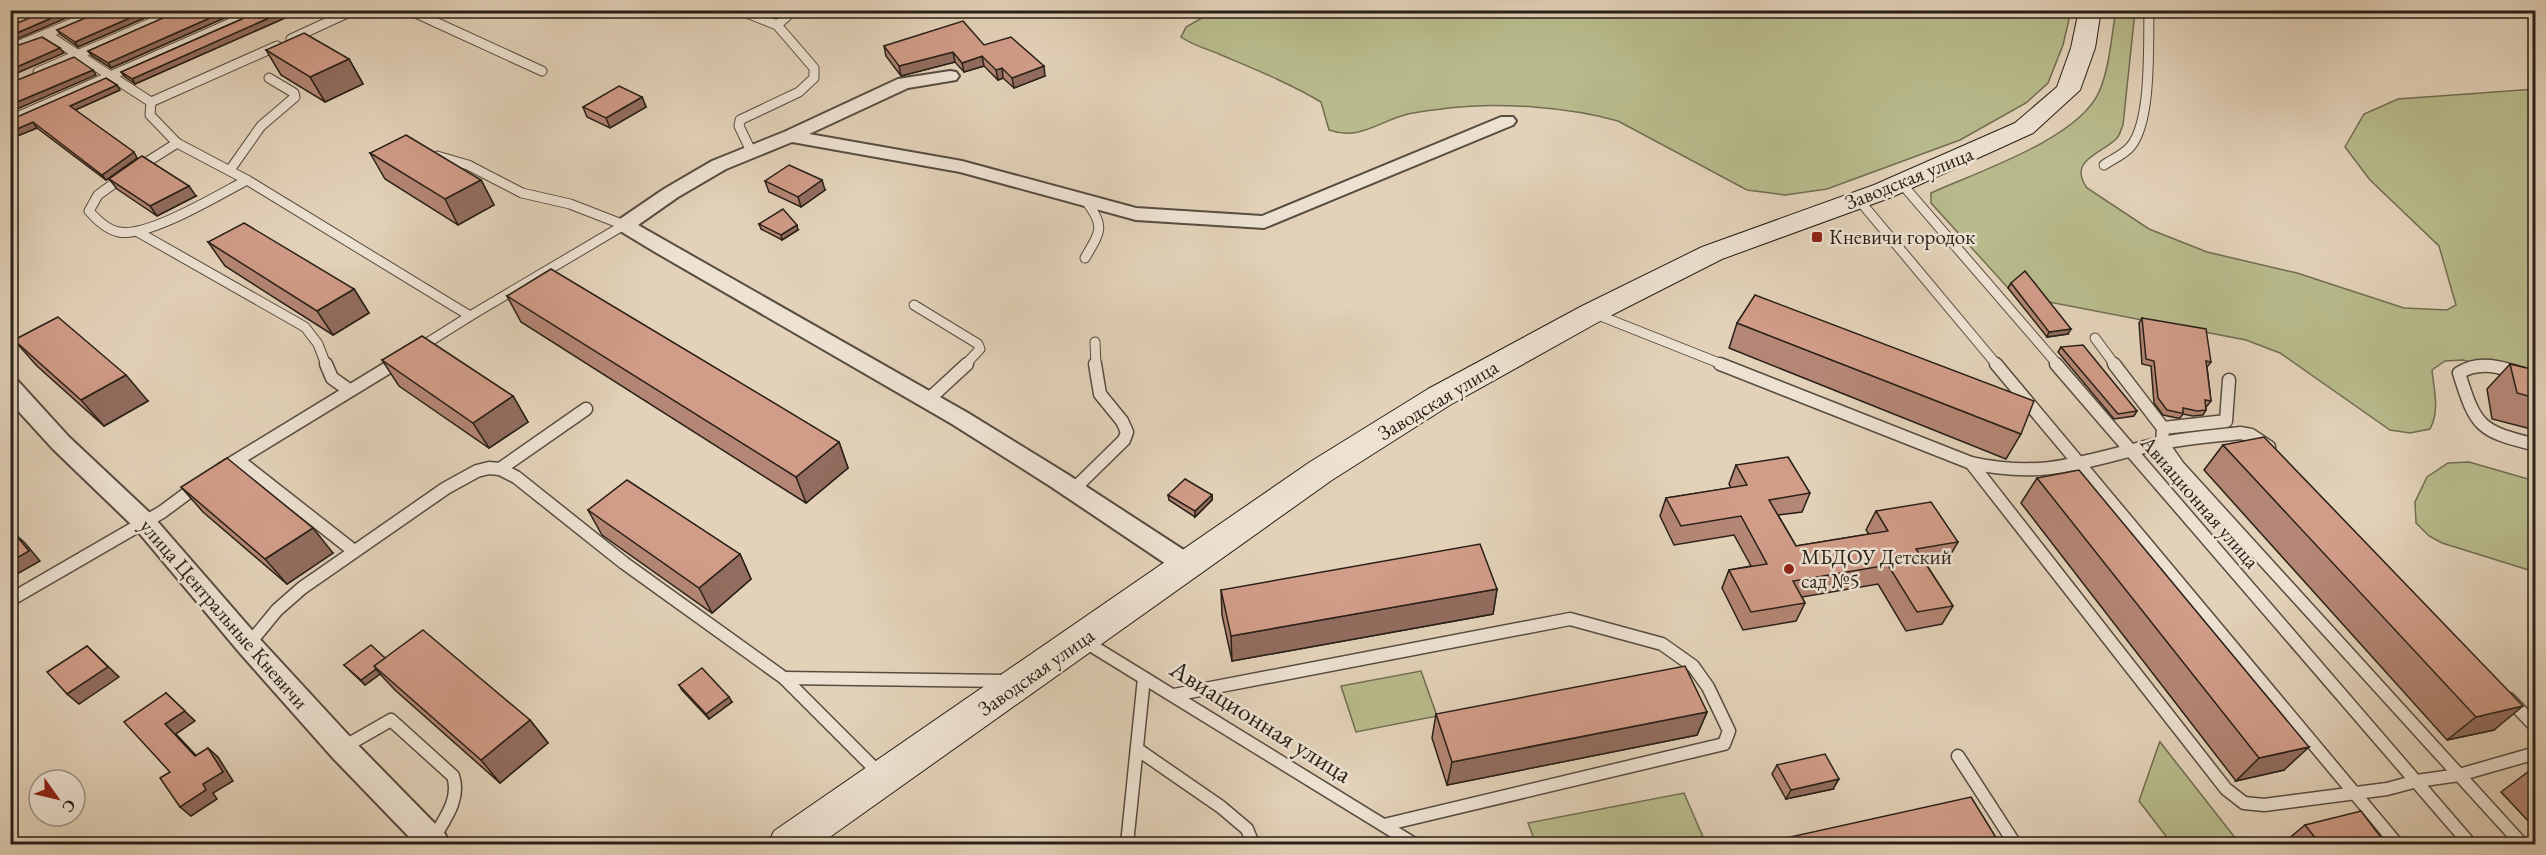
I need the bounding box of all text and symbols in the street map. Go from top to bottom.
street label: Заводская улица [1841,139,1978,216]
place label: Кневичи городок [1829,223,1975,250]
marker: Кневичи городок [1810,230,1824,244]
street label: Заводская улица [1372,353,1504,446]
street label: Авиационная улица [2134,429,2266,574]
street label: улица Центральные Кневичи [134,513,315,715]
place label: МБДОУ Детский сад №5 [1801,543,1952,594]
marker: МБДОУ Детский сад №5 [1782,562,1796,576]
street label: Заводская улица [972,621,1100,722]
street label: Авиационная улица [1163,651,1359,791]
north arrow [27,768,87,828]
text: С [57,796,81,817]

